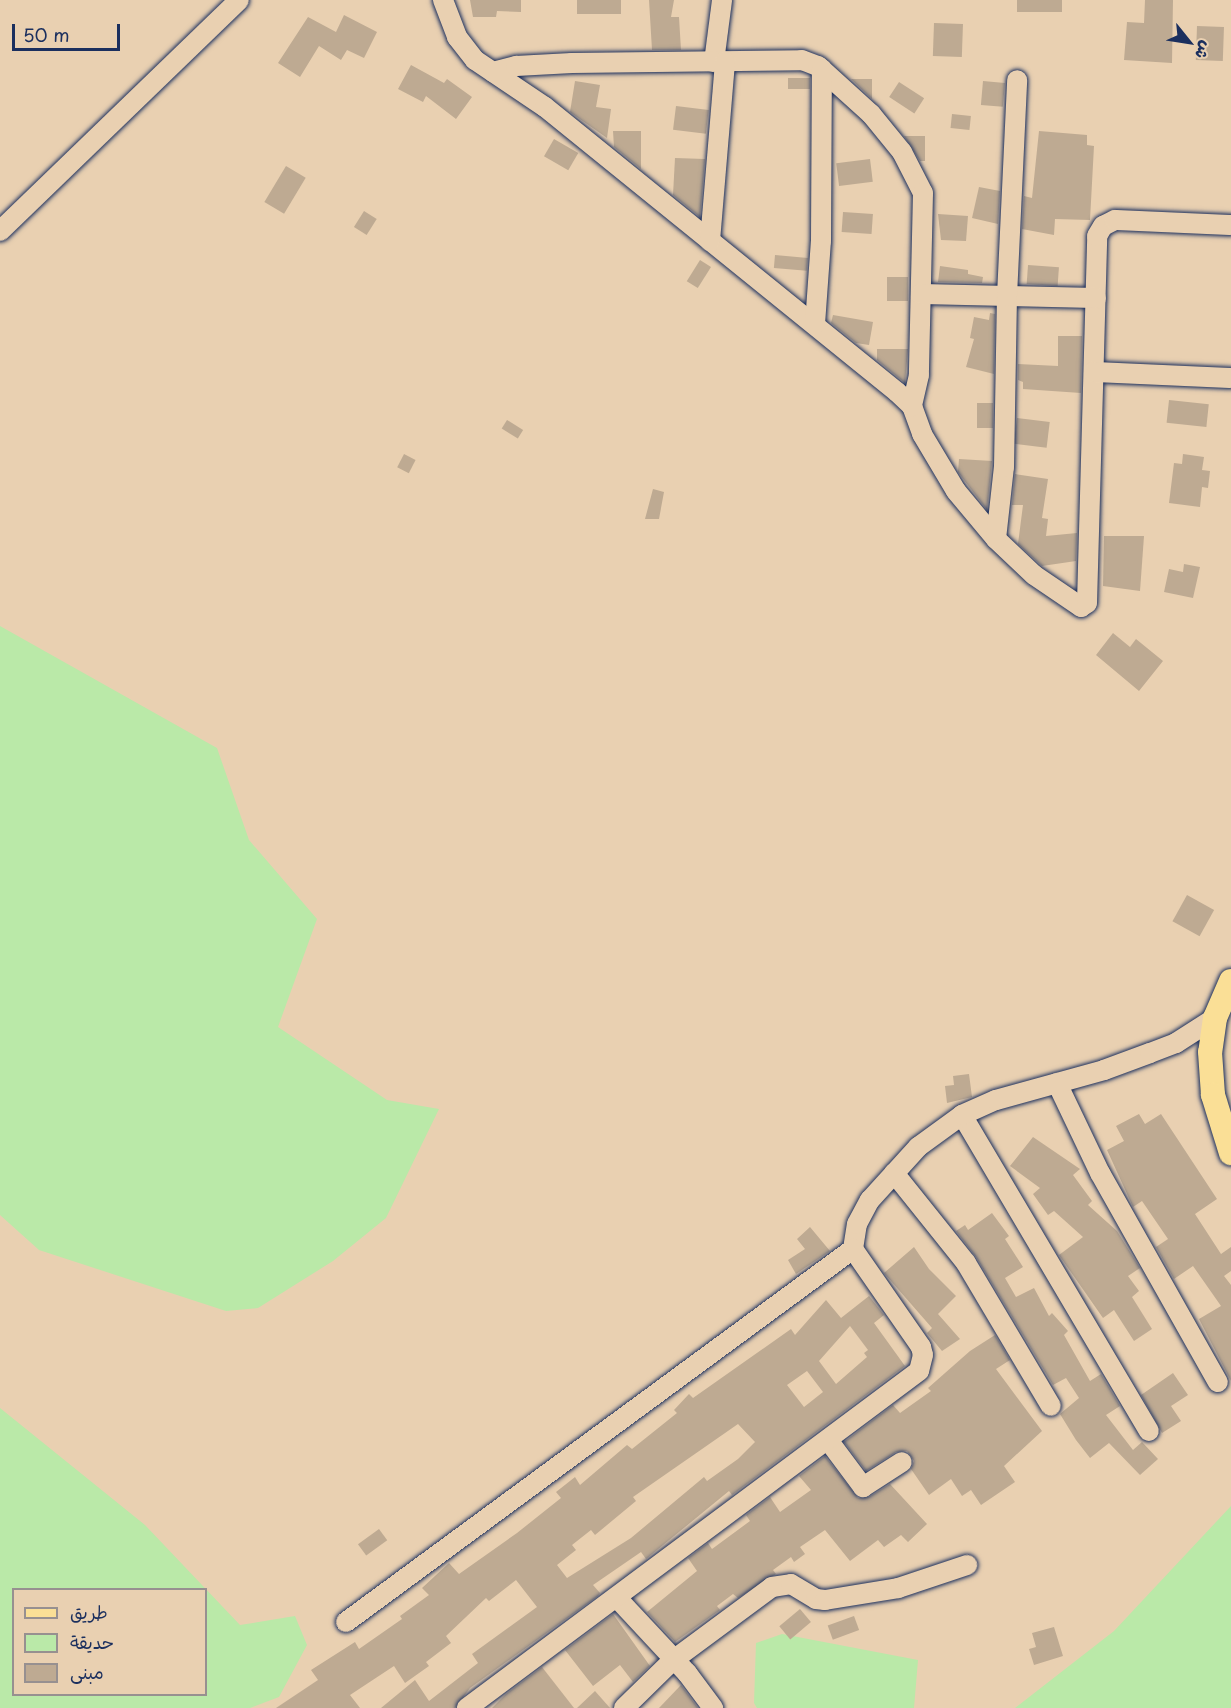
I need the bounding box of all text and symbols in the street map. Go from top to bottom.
scale bar [15,12,123,50]
north arrow [1159,12,1219,72]
text: 50 m [23,21,70,48]
text: ش [1190,37,1219,65]
legend [12,1588,207,1696]
text: طريق [70,1598,108,1625]
text: حديقة [70,1628,114,1655]
text: مبنى [70,1658,104,1685]

